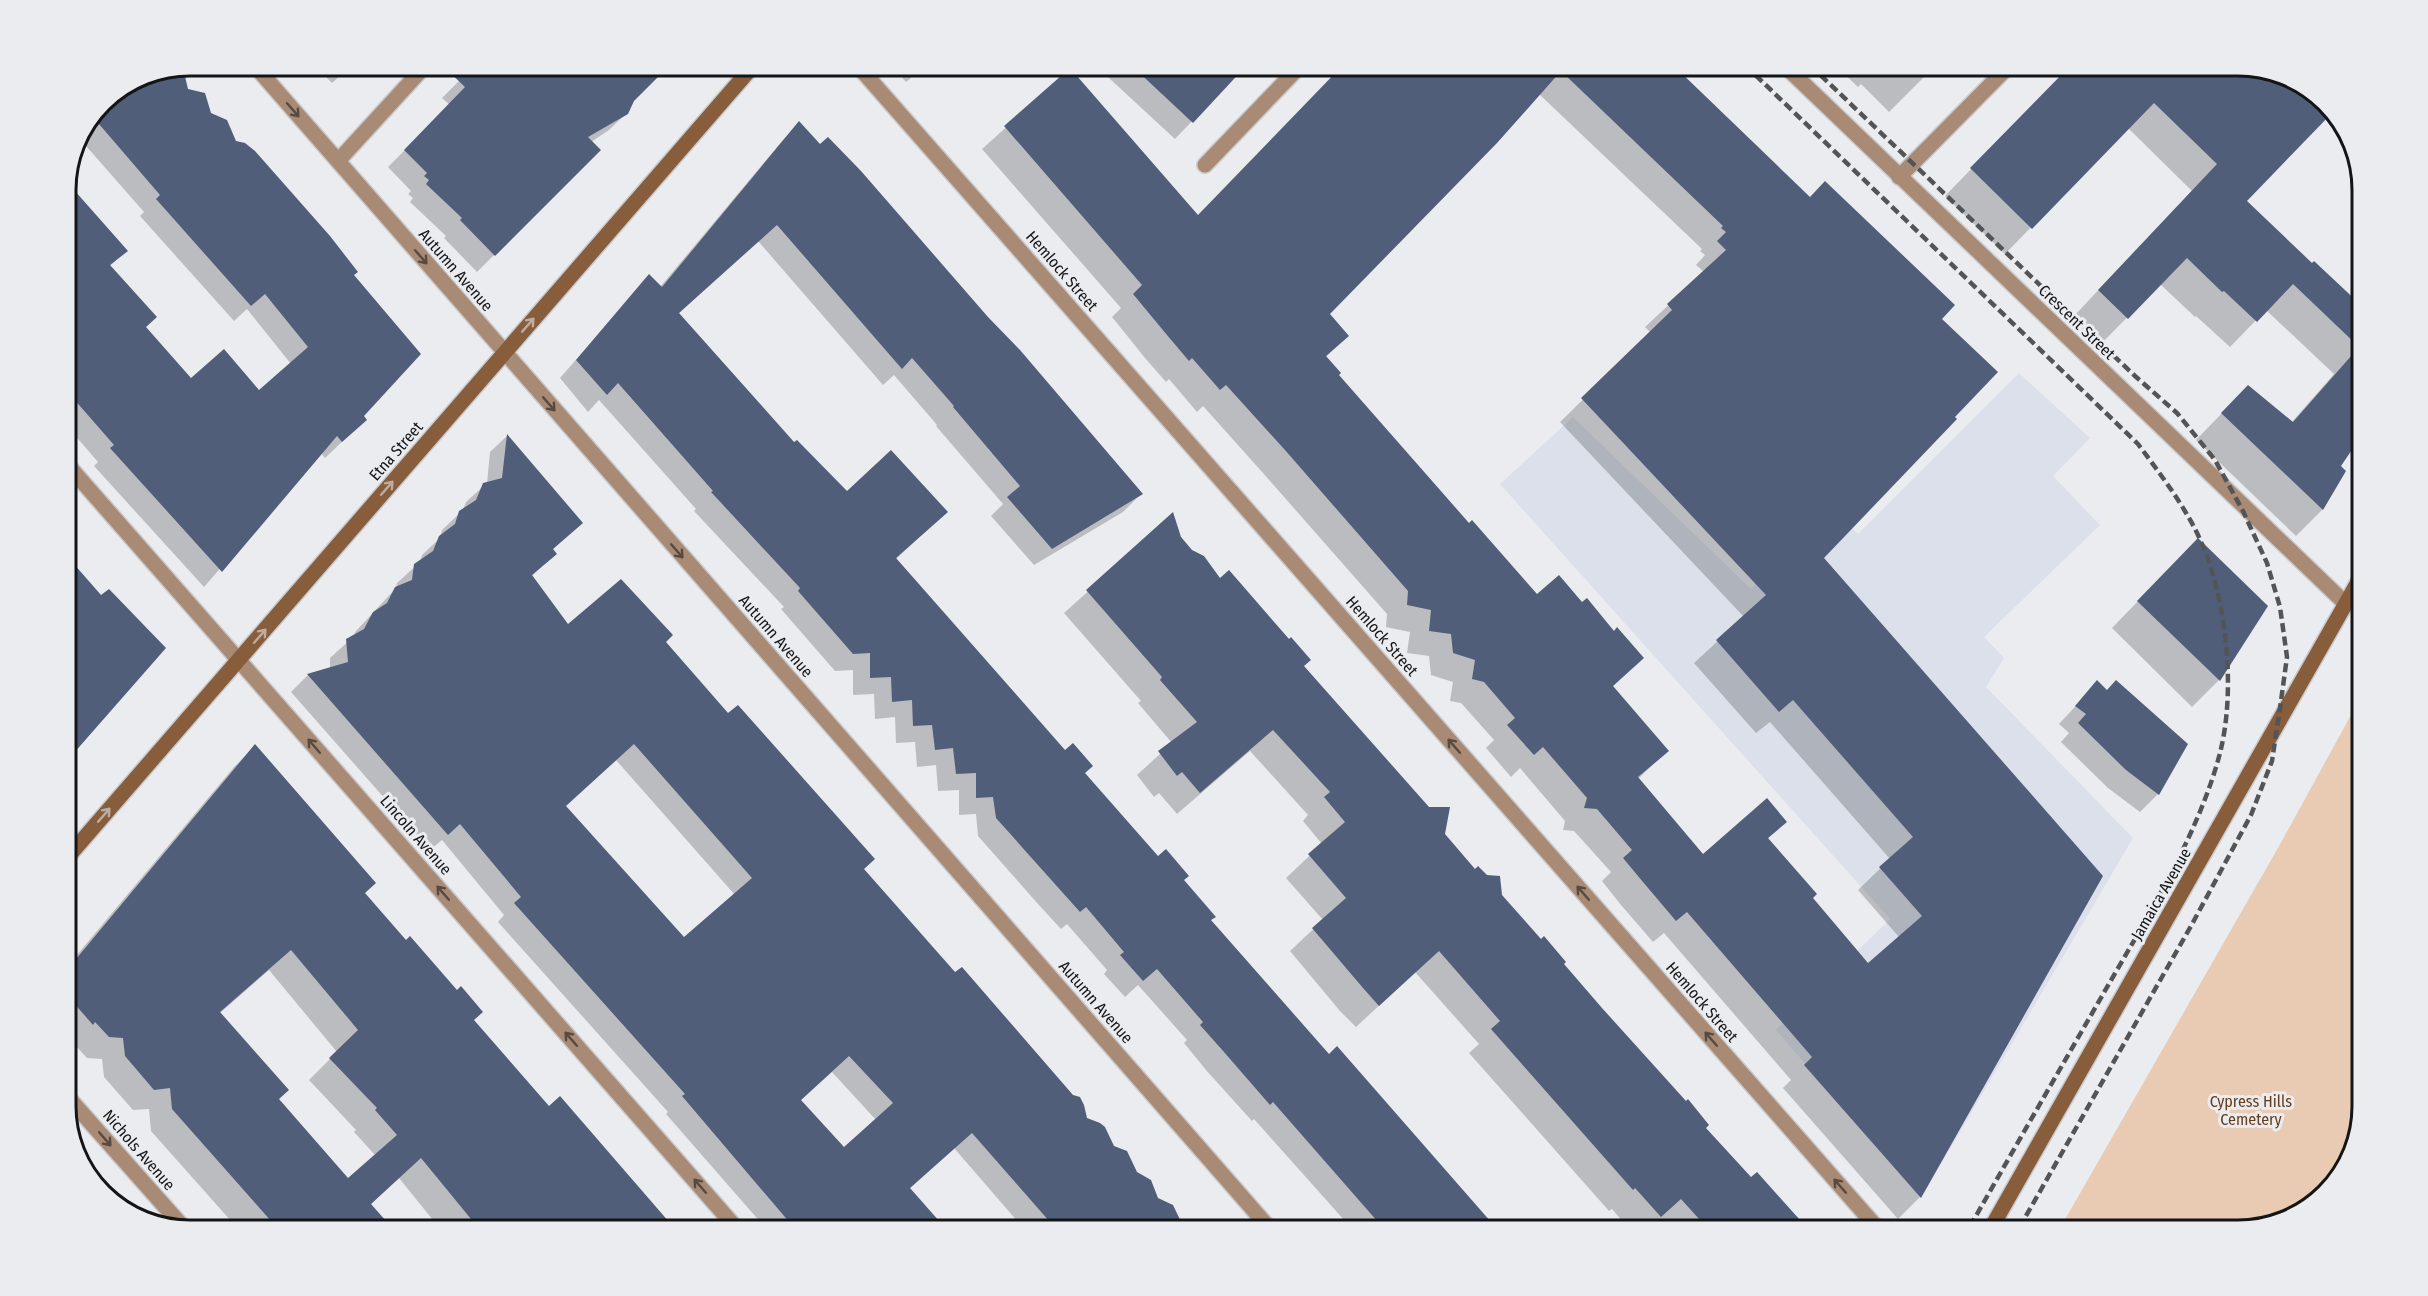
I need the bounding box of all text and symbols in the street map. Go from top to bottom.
one-way arrow [286,102,300,117]
street label: Autumn Avenue [415,225,497,315]
street label: Hemlock Street [1022,227,1102,315]
one-way arrow [414,249,428,264]
street label: Crescent Street [2035,281,2120,364]
one-way arrow [521,318,535,333]
one-way arrow [542,396,556,411]
street label: Etna Street [365,417,427,484]
one-way arrow [380,481,394,496]
one-way arrow [670,543,684,558]
street label: Autumn Avenue [735,591,817,681]
street label: Hemlock Street [1342,592,1422,680]
one-way arrow [253,629,267,644]
one-way arrow [307,739,321,754]
one-way arrow [1447,739,1461,754]
street label: Lincoln Avenue [376,791,456,879]
one-way arrow [98,807,111,823]
street label: Jamaica Avenue [2127,845,2195,943]
one-way arrow [436,886,450,901]
one-way arrow [1576,886,1590,901]
street label: Autumn Avenue [1055,957,1137,1047]
street label: Hemlock Street [1662,958,1742,1046]
one-way arrow [1705,1031,1718,1047]
one-way arrow [564,1032,578,1047]
park label: Cypress Hills Cemetery [2210,1092,2292,1129]
street label: Nichols Avenue [99,1106,179,1194]
one-way arrow [98,1131,112,1146]
one-way arrow [693,1179,707,1194]
one-way arrow [1833,1179,1847,1194]

